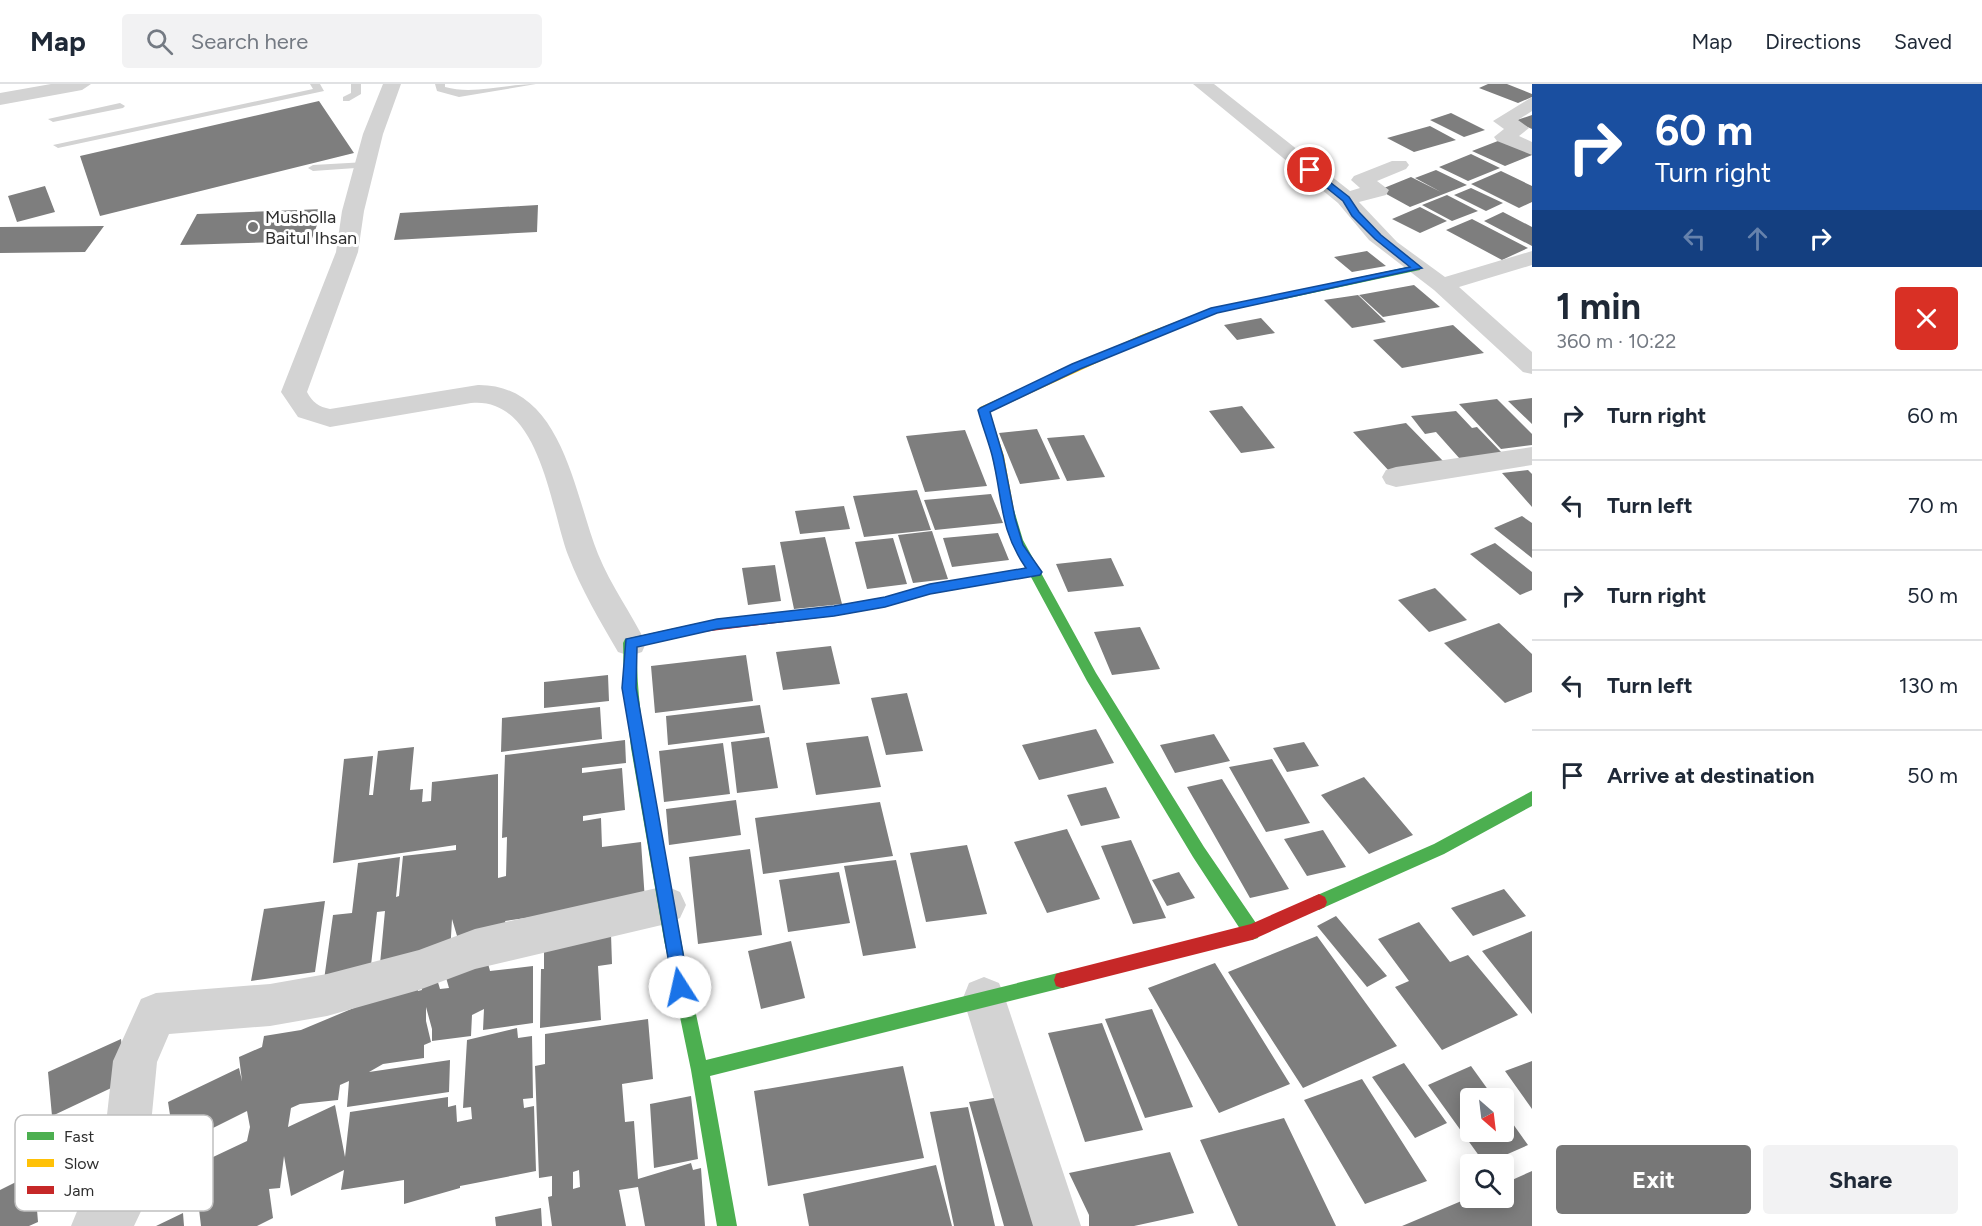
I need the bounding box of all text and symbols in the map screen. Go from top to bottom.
search box [122,14,542,68]
text: Map [30,24,86,58]
icon: search [143,25,176,58]
text: Search here [191,28,308,55]
text: Map [1691,29,1732,54]
text: Directions [1765,29,1861,54]
text: Saved [1894,29,1952,54]
text: 60 m [1655,105,1753,156]
icon: right [1556,108,1634,186]
pin [1284,144,1335,195]
icon: arrive [1293,153,1326,186]
text: Turn right [1655,156,1771,189]
place label: Musholla Baitul Ihsan [265,206,357,249]
marker: Musholla Baitul Ihsan [246,220,260,234]
icon: left [1678,222,1711,255]
icon: ahead [1741,222,1774,255]
icon: right [1804,222,1837,255]
text: 1 min [1556,285,1641,328]
button: close [1895,287,1958,350]
text: 360 m · 10:22 [1556,329,1676,353]
icon: right [1556,399,1589,432]
text: Turn right [1607,402,1706,429]
text: 60 m [1907,402,1958,429]
icon: left [1556,489,1589,522]
text: Turn left [1607,492,1693,519]
text: 70 m [1908,492,1958,519]
icon: right [1556,579,1589,612]
text: Turn right [1607,582,1706,609]
text: 50 m [1907,582,1958,609]
icon: left [1556,669,1589,702]
text: Turn left [1607,672,1693,699]
text: 130 m [1899,672,1958,699]
icon: arrive [1556,759,1589,792]
text: Arrive at destination [1607,762,1815,789]
text: 50 m [1907,762,1958,789]
position arrow [648,955,712,1019]
north arrow [1460,1088,1514,1142]
map controls [1460,1088,1514,1208]
legend [15,1115,213,1211]
text: Fast [64,1127,94,1146]
button: Exit [1556,1145,1751,1214]
button: Share [1763,1145,1958,1214]
text: Slow [64,1154,99,1173]
button: search [1460,1154,1514,1208]
text: Jam [64,1181,94,1200]

